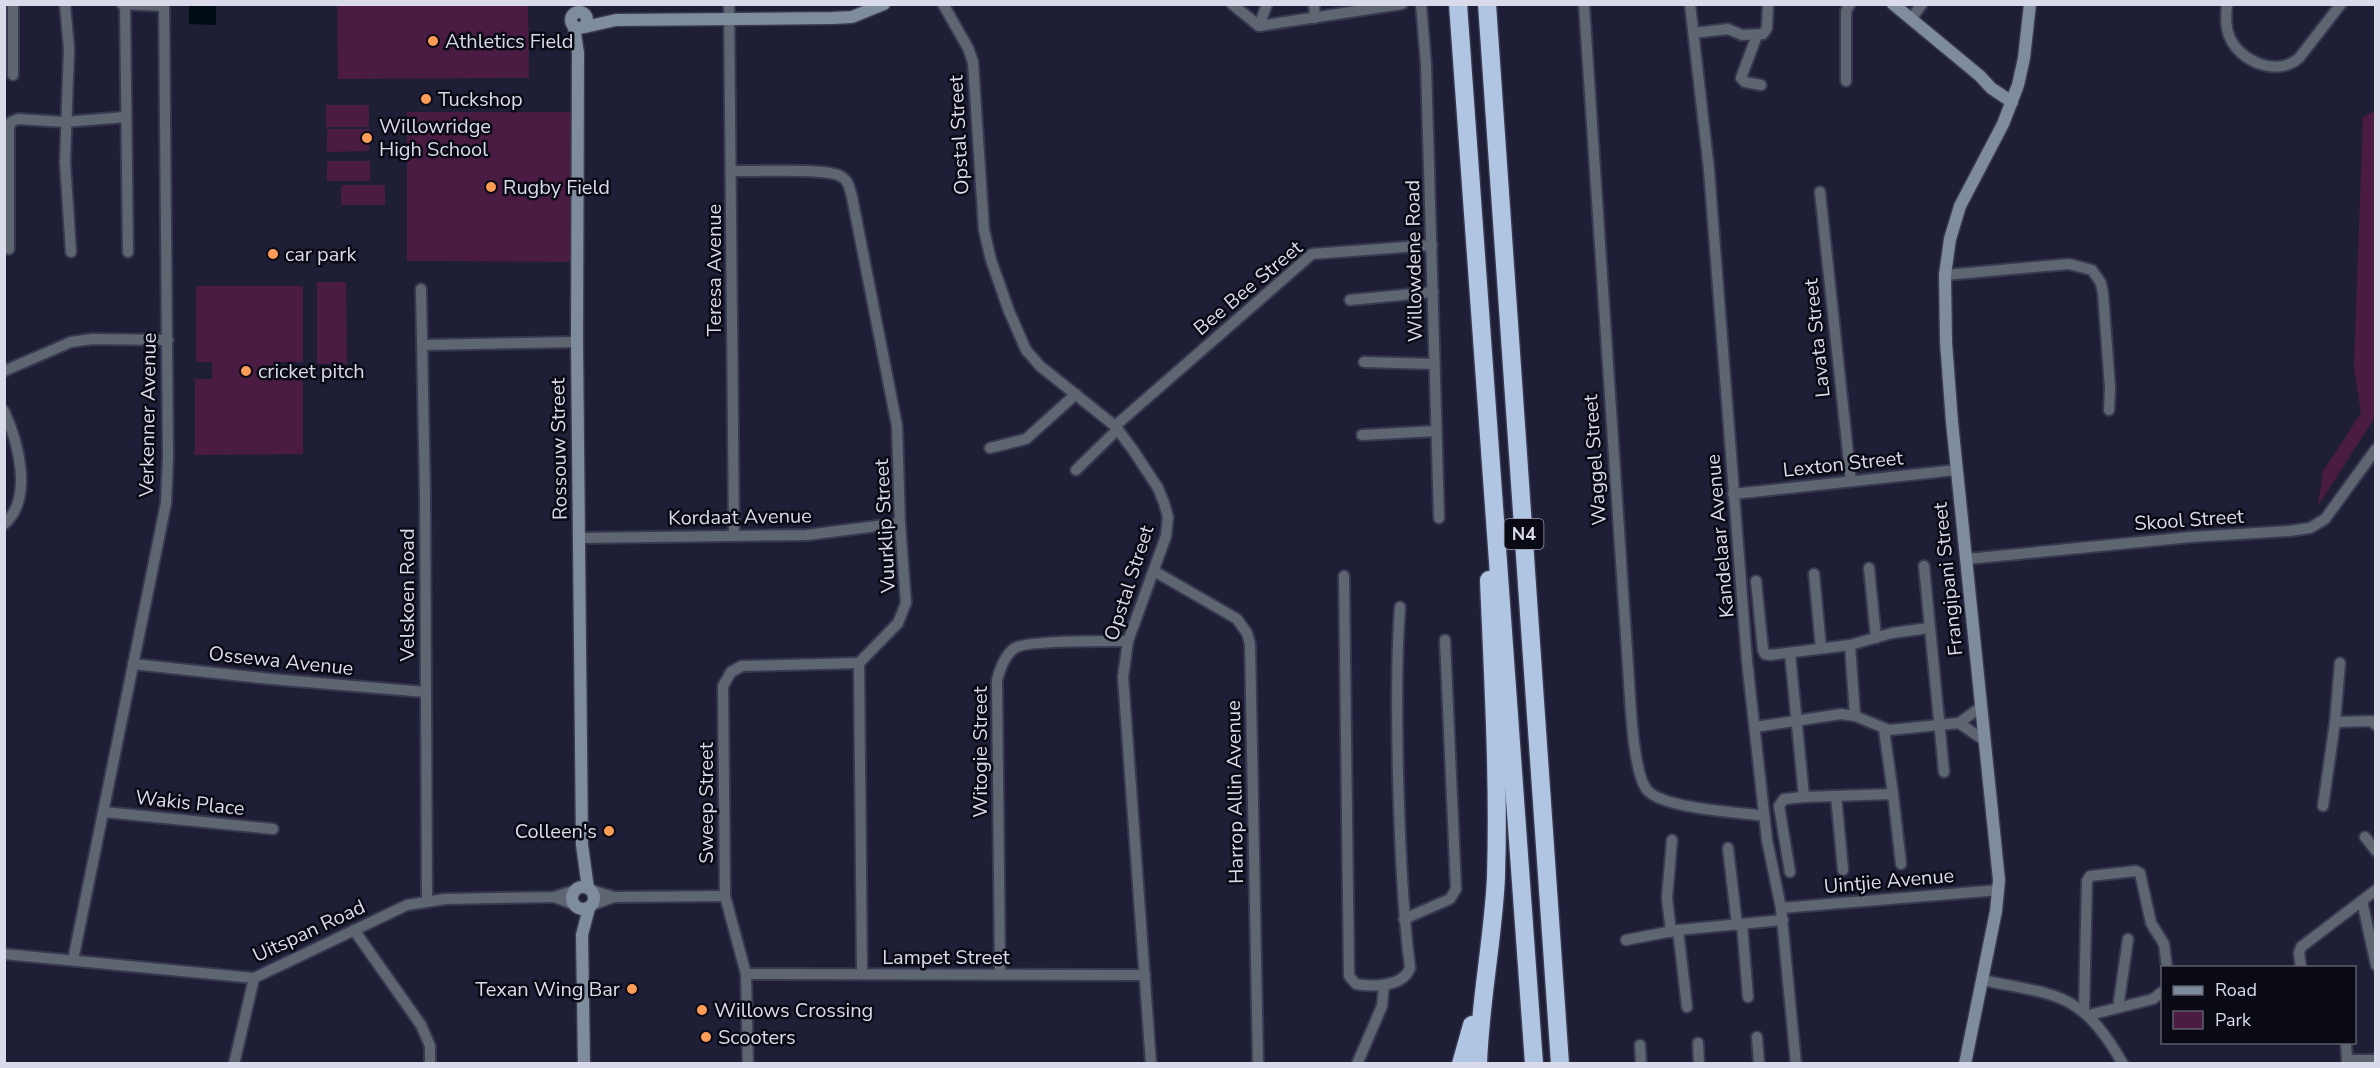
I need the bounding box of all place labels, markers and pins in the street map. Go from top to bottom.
place label: Athletics Field [445,28,574,55]
marker: Athletics Field [426,34,440,48]
place label: Tuckshop [438,86,523,113]
marker: Tuckshop [419,92,433,106]
place label: Willowridge High School [379,113,491,163]
marker: Willowridge High School [360,131,374,145]
place label: Rugby Field [503,174,610,201]
marker: Rugby Field [484,180,498,194]
place label: car park [285,241,357,268]
marker: car park [266,247,280,261]
place label: cricket pitch [258,358,365,385]
marker: cricket pitch [239,364,253,378]
place label: Colleen's [515,818,597,845]
marker: Colleen's [602,824,616,838]
place label: Texan Wing Bar [475,976,620,1003]
marker: Texan Wing Bar [625,982,639,996]
place label: Willows Crossing [714,997,873,1024]
marker: Willows Crossing [695,1003,709,1017]
place label: Scooters [718,1024,796,1051]
marker: Scooters [699,1030,713,1044]

